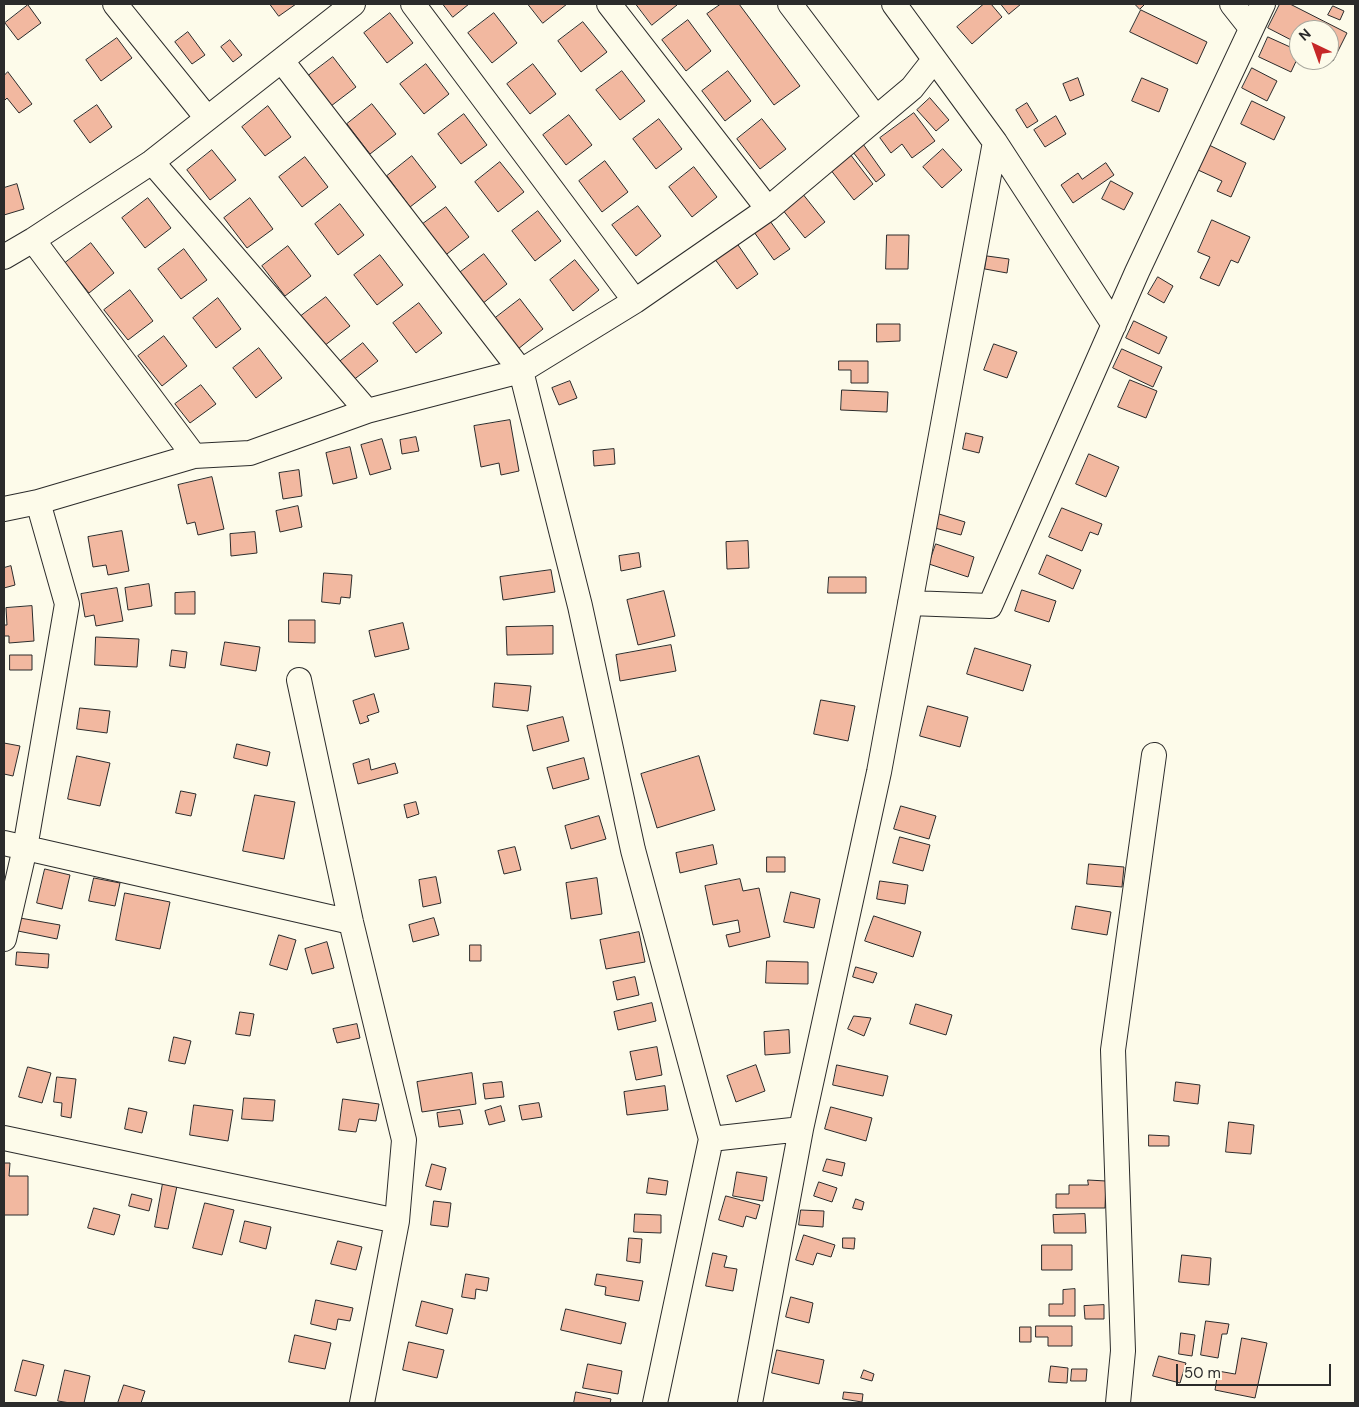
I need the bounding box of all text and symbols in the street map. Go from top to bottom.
north arrow [1289,20,1339,70]
text: N [1295,24,1314,45]
scale bar [1179,1354,1334,1386]
text: 50 m [1184,1363,1221,1383]

